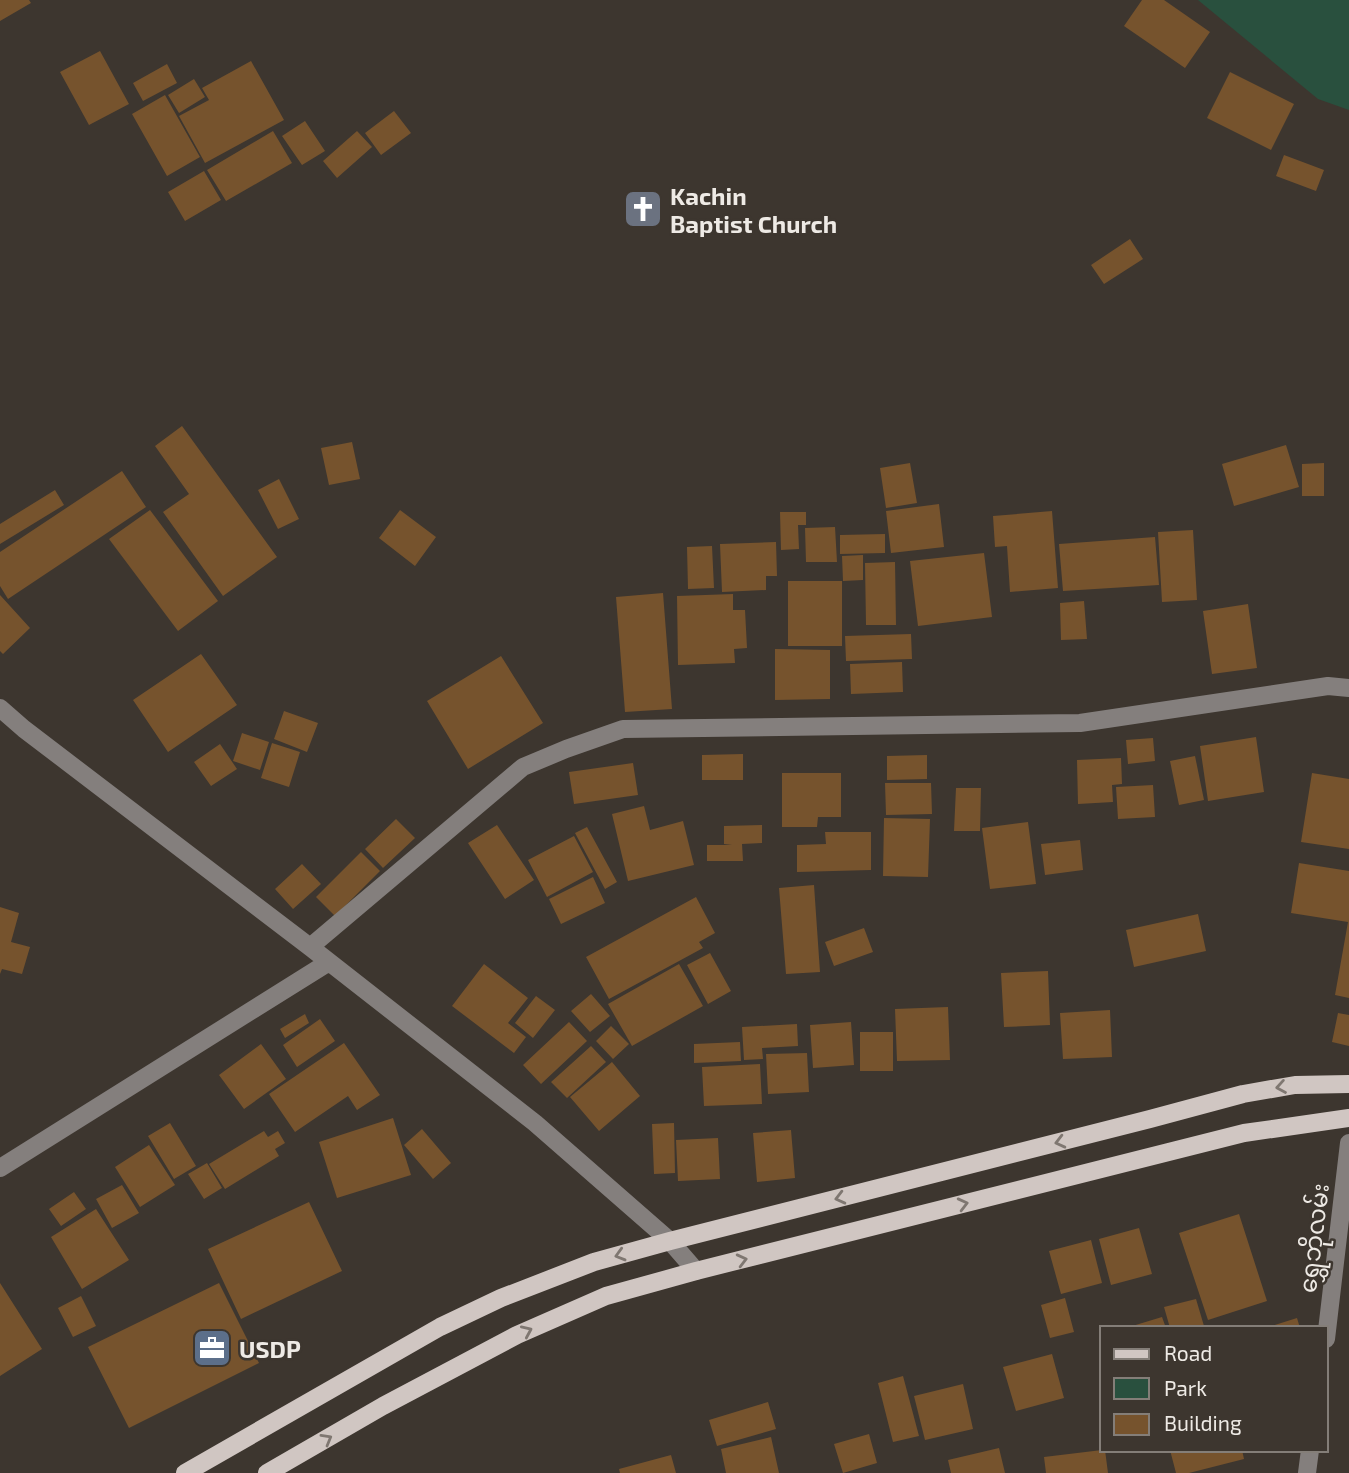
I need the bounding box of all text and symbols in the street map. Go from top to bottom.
place label: Kachin Baptist Church [670,181,837,238]
church icon: Kachin Baptist Church [622,188,664,230]
one-way arrow [1275,1079,1287,1094]
one-way arrow [1054,1134,1066,1148]
street label: ရွှေဘိုလမ်း [1292,1182,1340,1295]
one-way arrow [834,1190,846,1204]
one-way arrow [957,1198,969,1212]
one-way arrow [614,1247,626,1261]
one-way arrow [736,1254,748,1268]
one-way arrow [519,1325,532,1339]
legend [1100,1326,1328,1452]
office icon: USDP [191,1327,233,1369]
place label: USDP [239,1334,301,1363]
text: Road [1164,1340,1212,1365]
text: Park [1164,1375,1207,1400]
text: Building [1164,1410,1242,1435]
one-way arrow [319,1434,332,1447]

